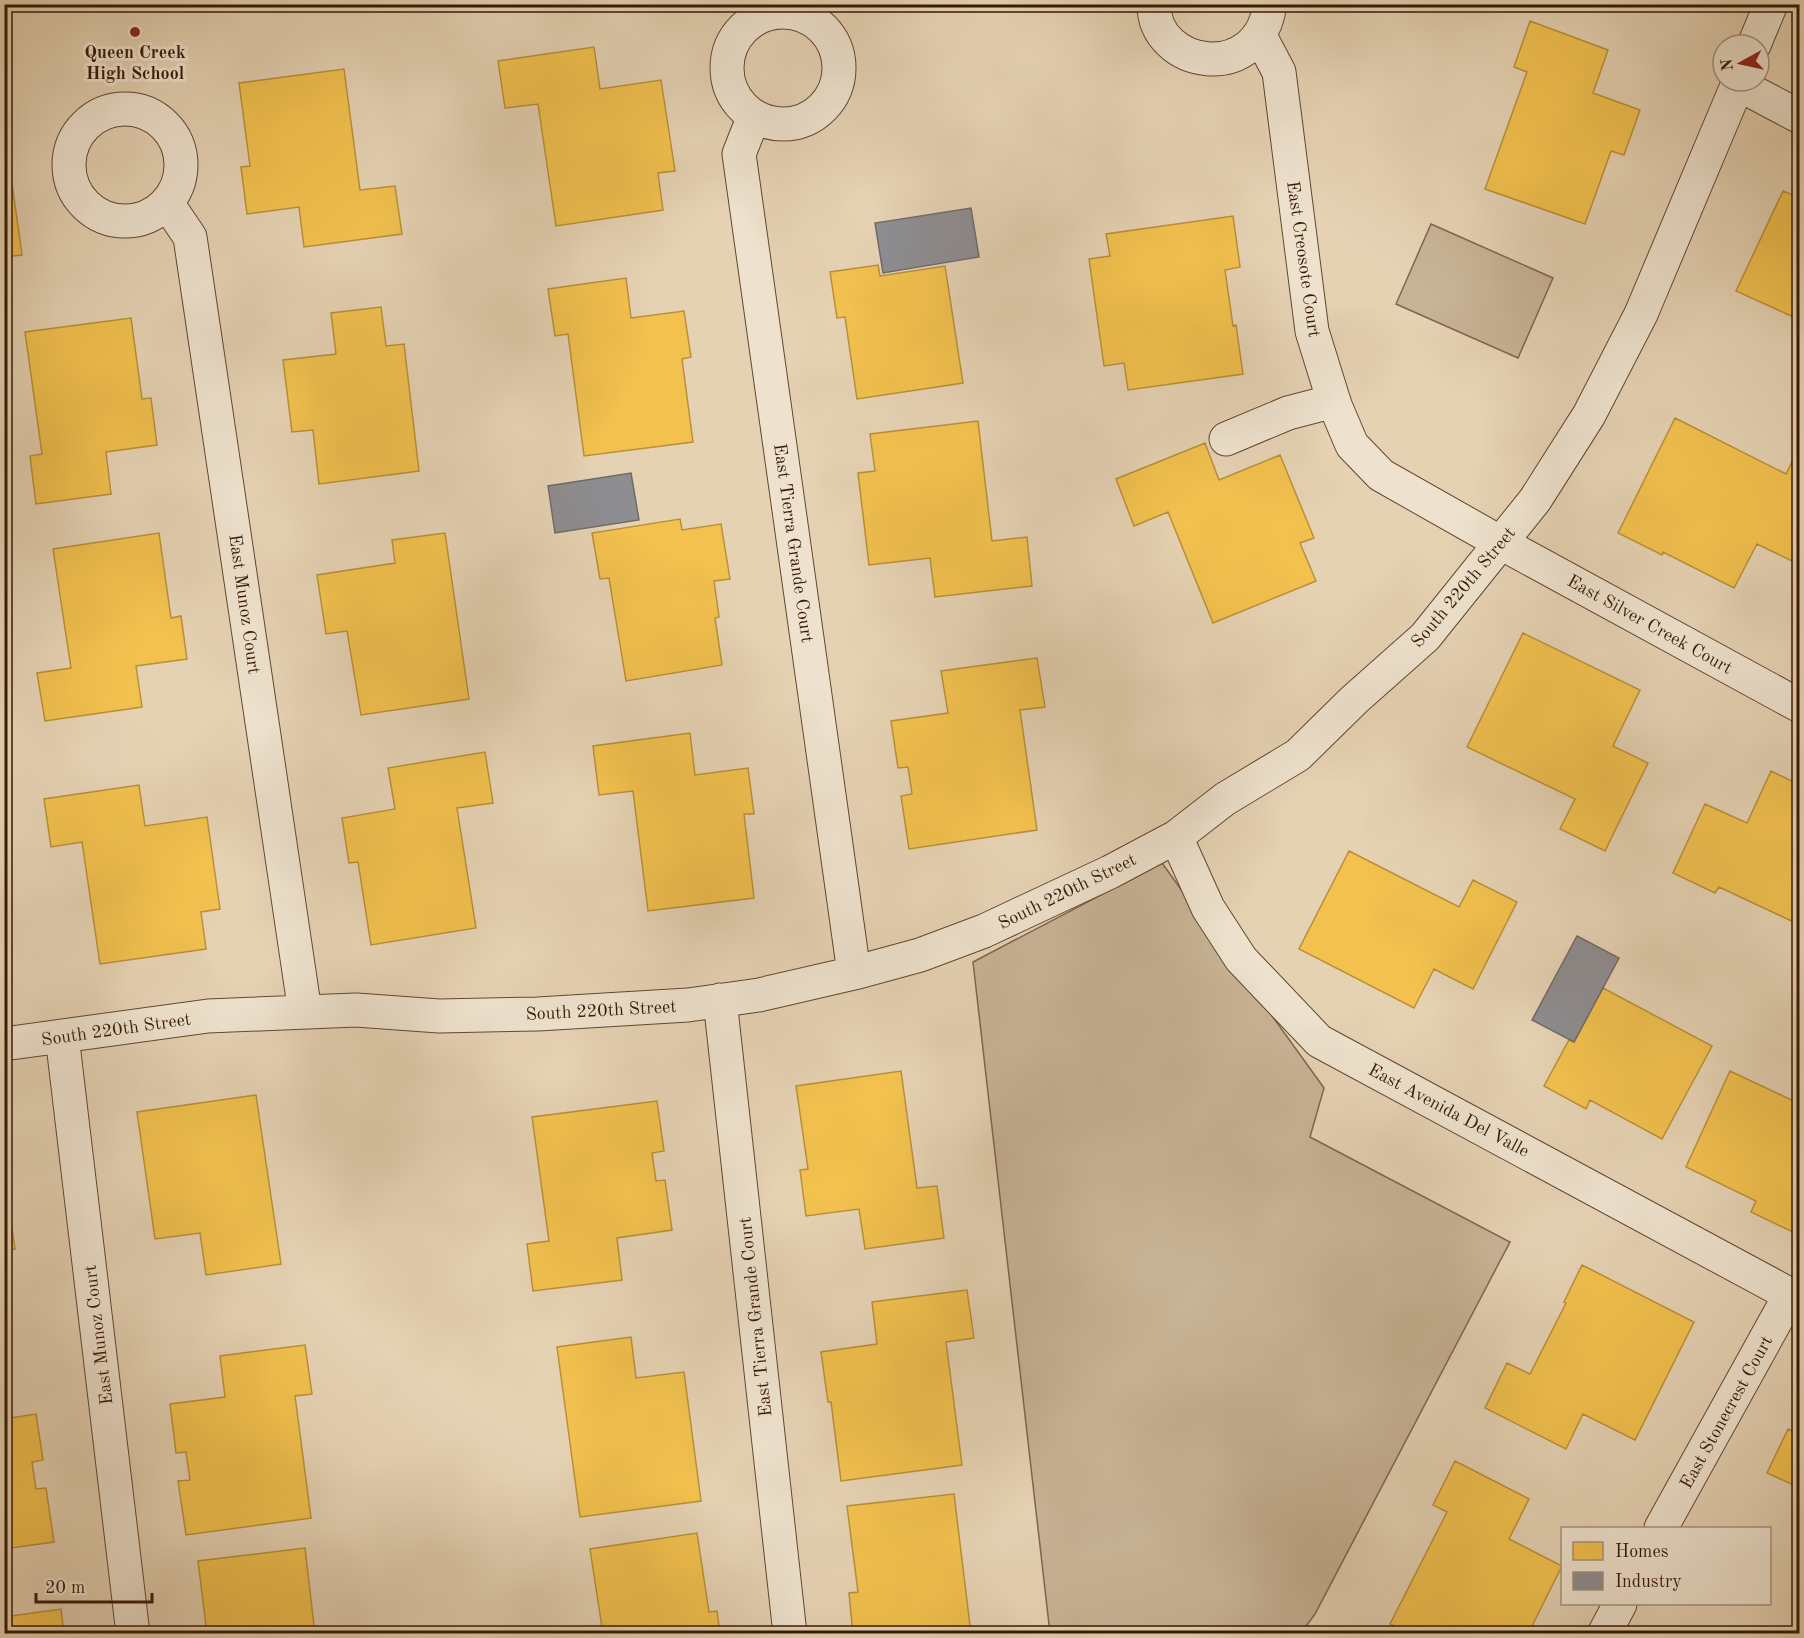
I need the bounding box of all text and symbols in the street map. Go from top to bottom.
marker: Queen Creek High School [128,25,142,39]
north arrow [1711,33,1771,93]
place label: Queen Creek High School [84,44,186,83]
text: N [1719,57,1737,72]
street label: East Creosote Court [1283,180,1323,339]
street label: East Tierra Grande Court [770,442,816,644]
street label: South 220th Street [1408,524,1519,651]
street label: East Munoz Court [225,533,263,675]
street label: East Silver Creek Court [1564,572,1735,678]
street label: South 220th Street [996,851,1139,933]
street label: South 220th Street [525,998,677,1024]
street label: South 220th Street [40,1011,192,1049]
street label: East Avenida Del Valle [1365,1061,1532,1161]
street label: East Tierra Grande Court [737,1216,775,1418]
street label: East Munoz Court [81,1264,117,1406]
street label: East Stonecrest Court [1677,1333,1776,1492]
legend [1561,1527,1771,1605]
text: Homes [1615,1543,1669,1561]
scale bar [36,1566,152,1604]
text: Industry [1615,1573,1682,1591]
text: 20 m [45,1579,85,1597]

